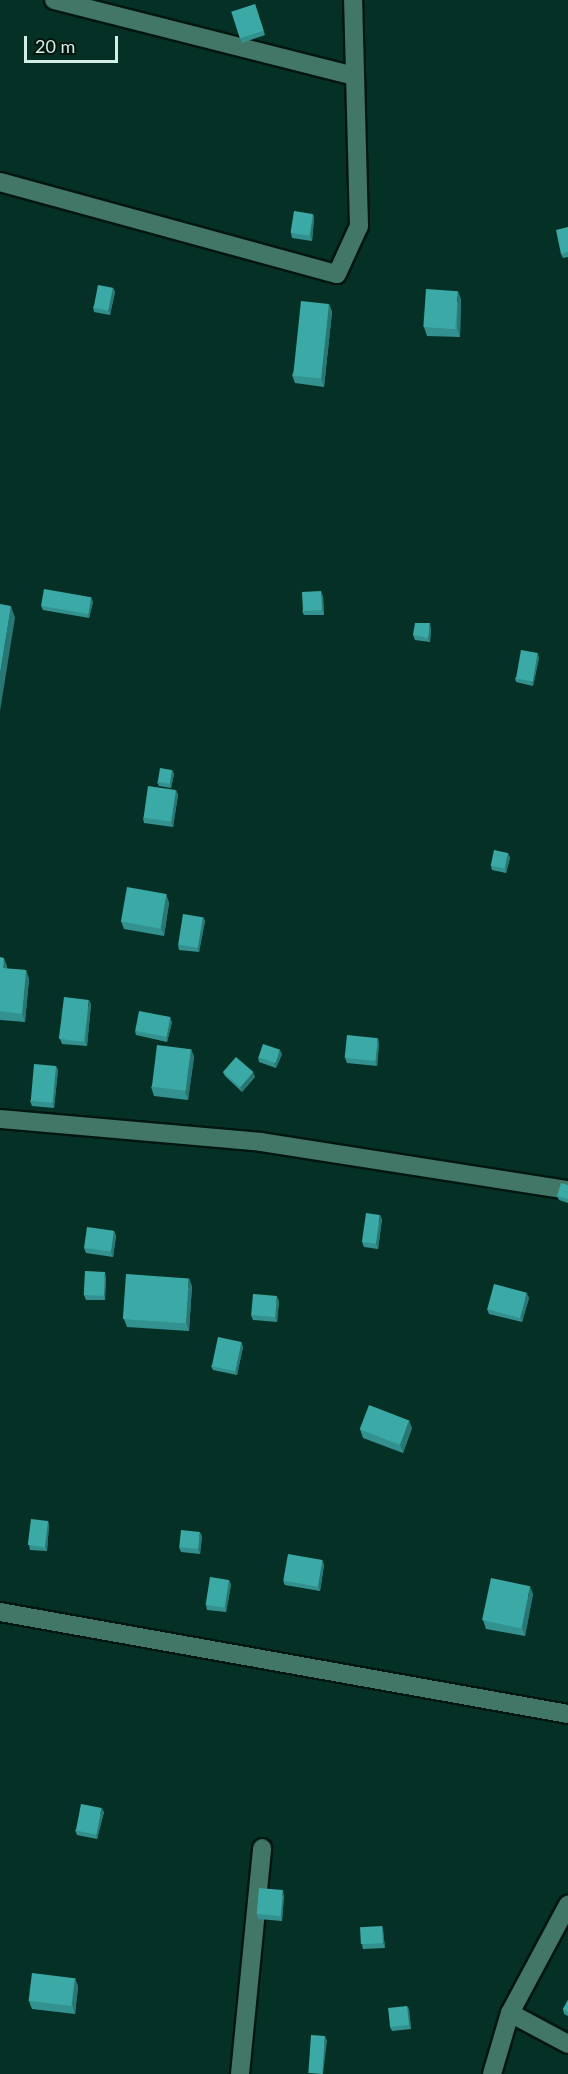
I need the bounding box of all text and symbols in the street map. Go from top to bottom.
scale bar [27,24,122,62]
text: 20 m [35,35,75,57]

